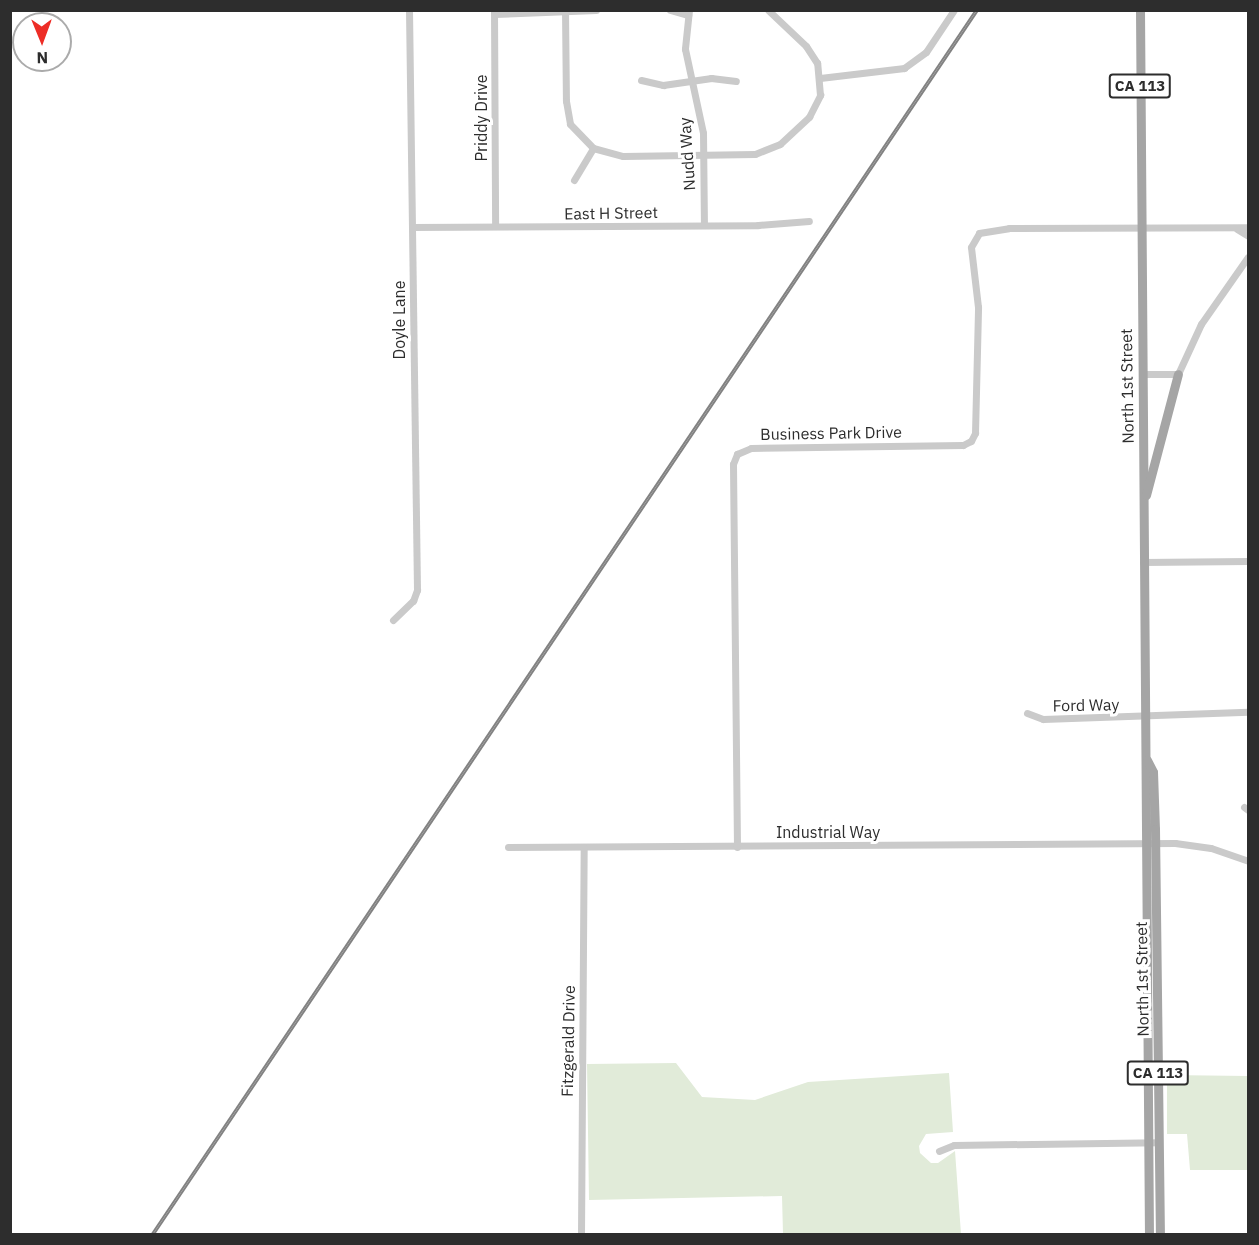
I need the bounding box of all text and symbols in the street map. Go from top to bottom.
north arrow [12,12,72,72]
text: N [36,48,48,68]
road number: CA 113 [1108,74,1172,98]
street label: Priddy Drive [471,75,491,161]
street label: Nudd Way [675,117,699,191]
street label: East H Street [564,203,658,223]
street label: Doyle Lane [389,281,409,359]
street label: North 1st Street [1116,328,1138,444]
street label: Business Park Drive [760,422,902,444]
street label: Ford Way [1052,695,1120,715]
street label: Industrial Way [776,822,880,842]
street label: North 1st Street [1131,921,1153,1037]
street label: Fitzgerald Drive [557,985,579,1097]
road number: CA 113 [1126,1061,1190,1085]

